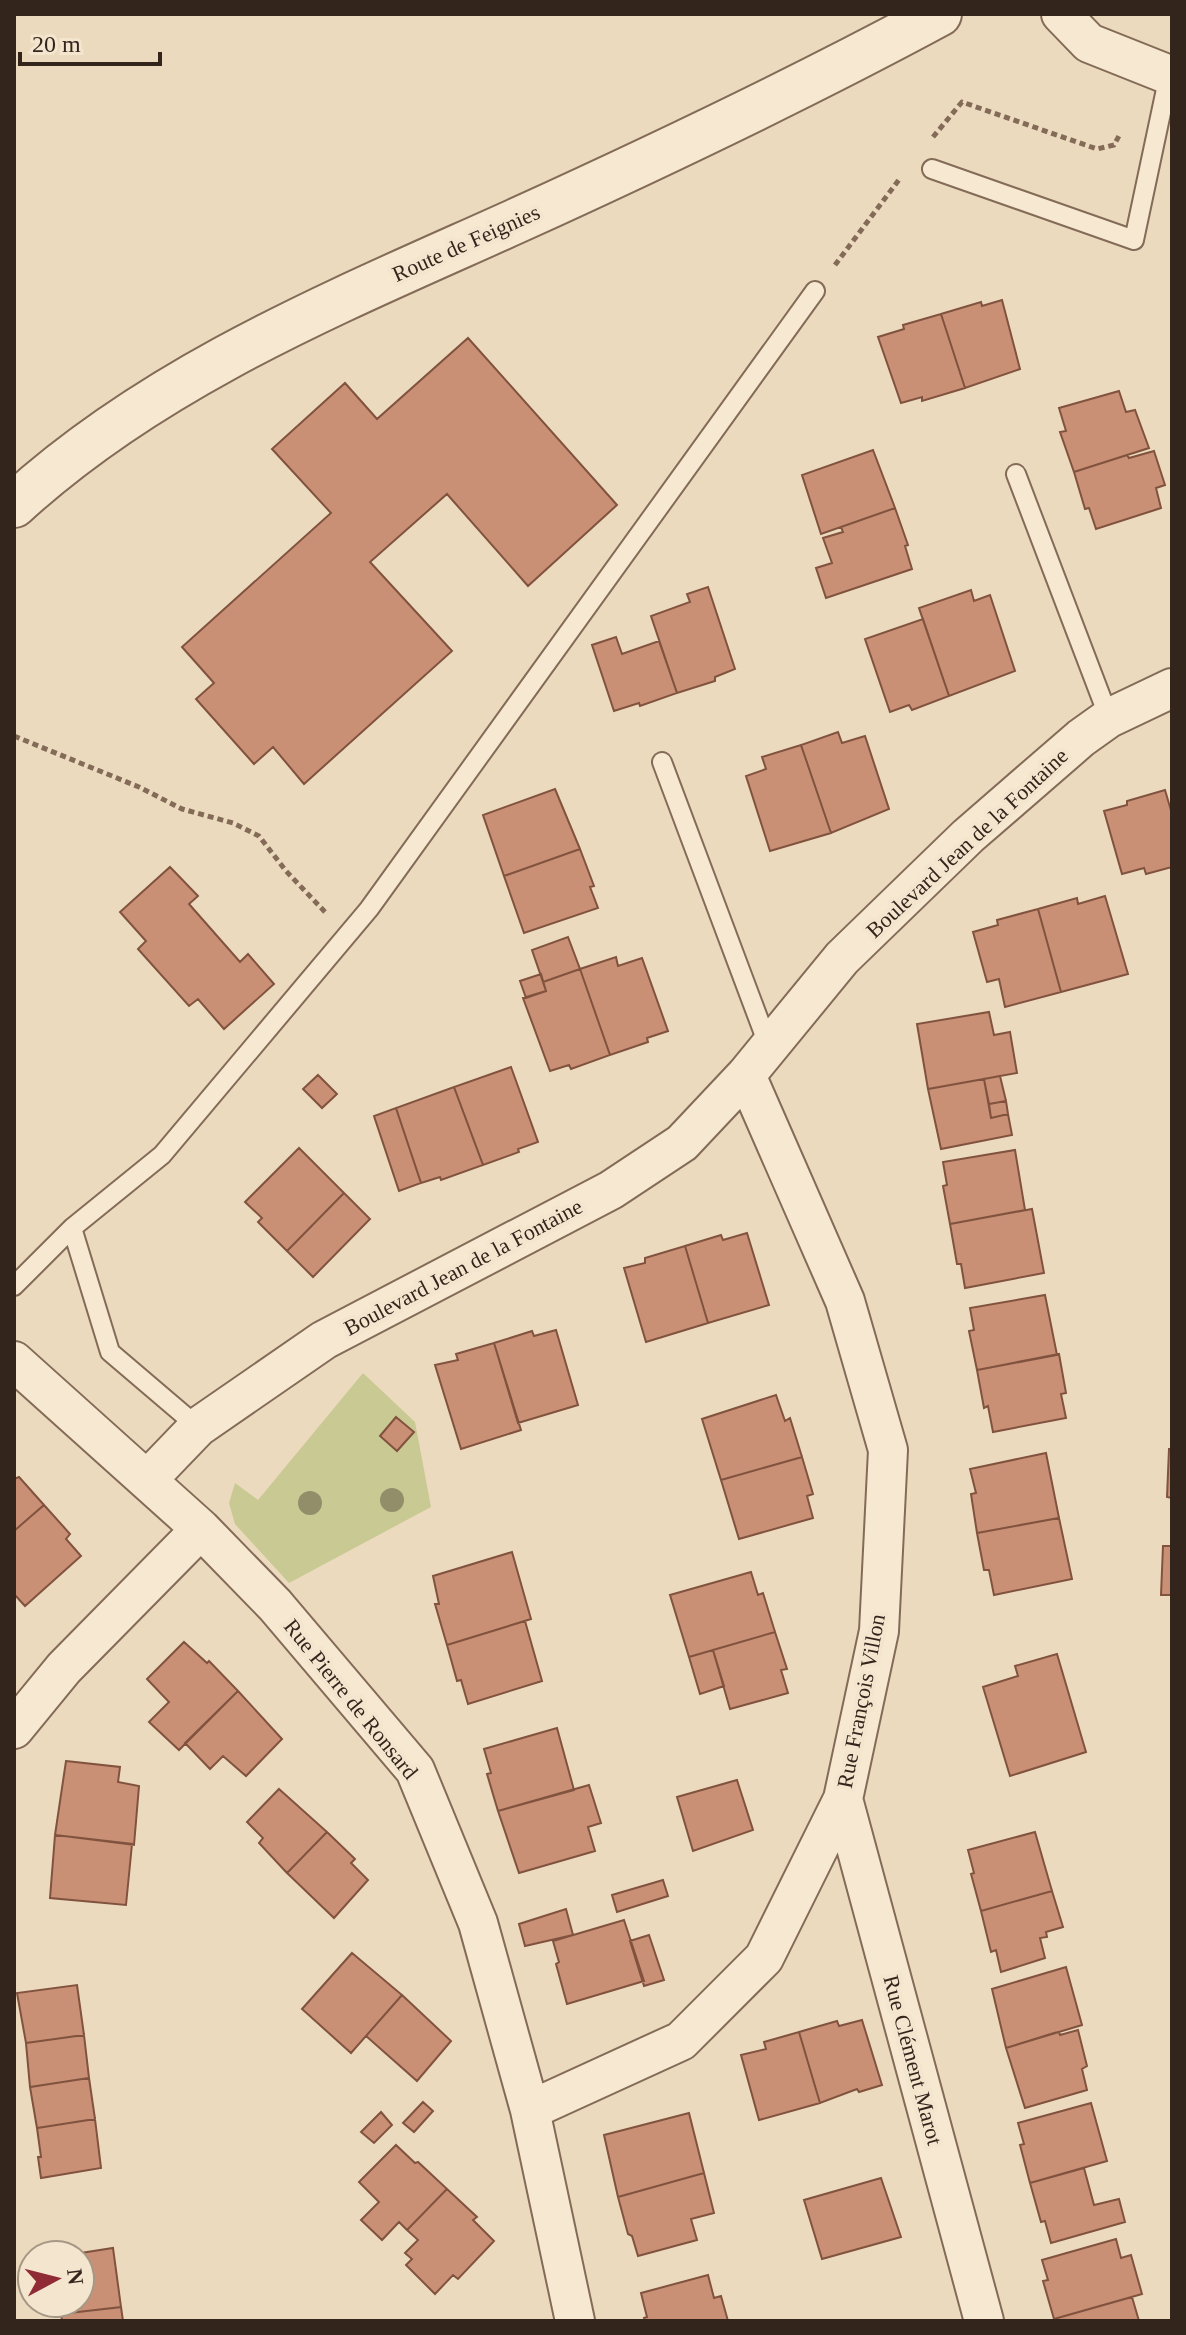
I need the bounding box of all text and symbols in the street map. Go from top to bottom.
scale bar [20,16,160,66]
text: 20 m [32,31,81,57]
street label: Route de Feignies [388,199,544,287]
street label: Boulevard Jean de la Fontaine [861,743,1073,943]
street label: Boulevard Jean de la Fontaine [340,1193,586,1341]
street label: Rue François Villon [832,1612,890,1790]
street label: Rue Pierre de Ronsard [279,1614,423,1784]
street label: Rue Clément Marot [878,1972,948,2148]
north arrow [16,2239,96,2319]
text: N [62,2267,89,2286]

